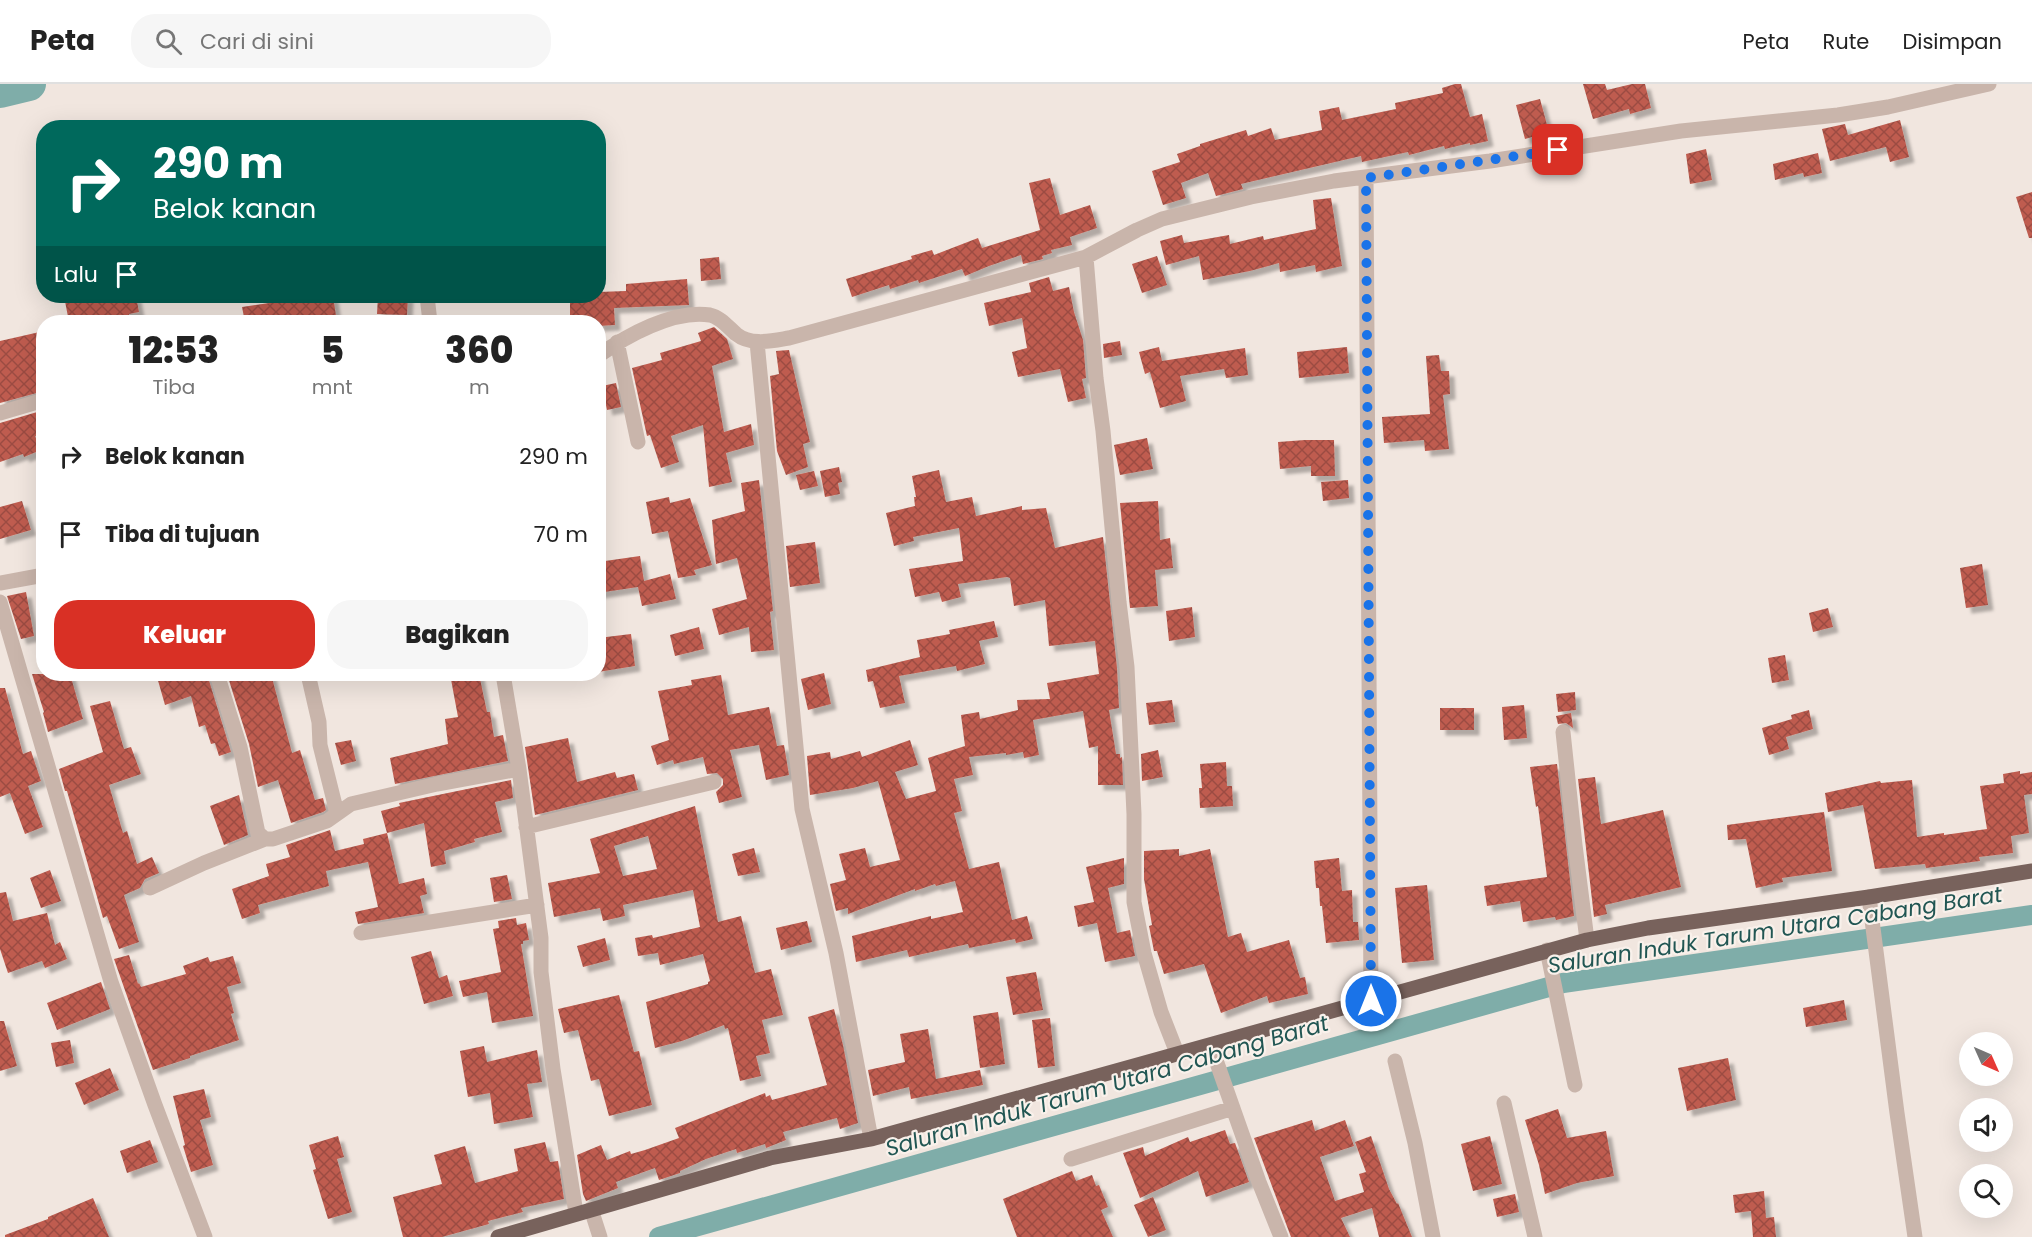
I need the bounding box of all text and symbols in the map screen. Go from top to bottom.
search box [131,14,551,68]
text: Peta [30,21,95,60]
icon: search [152,25,185,58]
text: Cari di sini [200,26,314,57]
text: Peta [1742,27,1790,56]
text: Rute [1823,27,1869,56]
text: Disimpan [1902,27,2002,56]
pin [1532,124,1583,175]
icon: arrive [1541,133,1574,166]
text: 290 m [153,134,284,193]
icon: right [54,144,132,222]
text: Belok kanan [153,190,316,227]
icon: arrive [110,258,143,291]
text: Lalu [54,259,98,290]
text: 12:53 [129,325,219,376]
text: 5 [320,325,344,376]
text: 360 [445,325,514,376]
text: Tiba [153,373,195,401]
text: mnt [312,373,353,401]
text: m [469,373,490,401]
icon: right [54,440,87,473]
text: Belok kanan [105,441,245,472]
text: 290 m [519,441,588,472]
icon: arrive [54,518,87,551]
text: Tiba di tujuan [105,519,260,550]
text: 70 m [534,519,588,550]
button: Keluar [54,600,315,669]
button: Bagikan [327,600,588,669]
water label: Saluran Induk Tarum Utara Cabang Barat [1546,879,2005,981]
position arrow [1339,969,1403,1033]
water label: Saluran Induk Tarum Utara Cabang Barat [882,1008,1333,1164]
north arrow [1959,1032,2013,1086]
map controls [1959,1032,2013,1218]
button: sound [1959,1098,2013,1152]
button: search [1959,1164,2013,1218]

